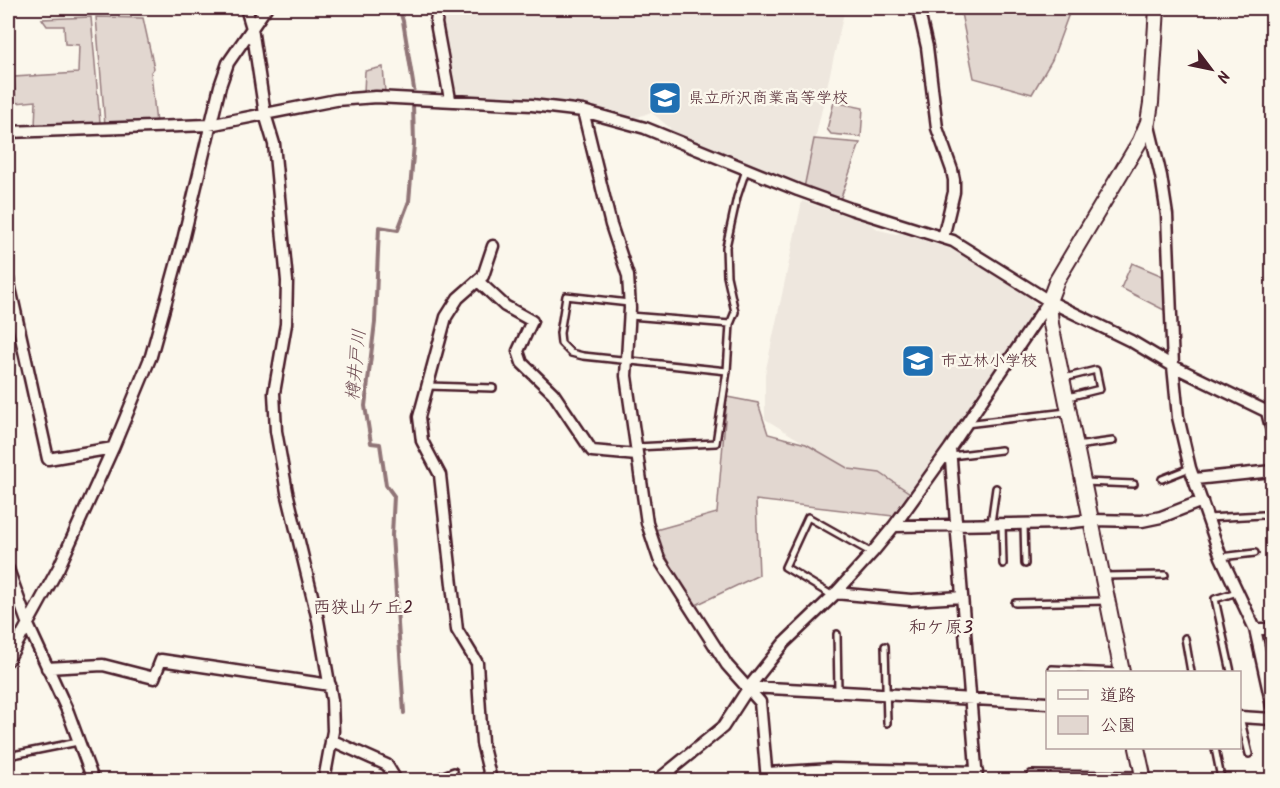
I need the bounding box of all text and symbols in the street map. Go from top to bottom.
north arrow [1181,39,1241,99]
text: N [1209,65,1236,87]
school or university icon: 県立所沢商業高等学校 [647,80,683,116]
place label: 県立所沢商業高等学校 [688,86,848,111]
water label: 樽井戸川 [339,328,375,402]
school or university icon: 市立林小学校 [900,343,936,379]
place label: 市立林小学校 [941,349,1037,374]
district label: 西狭山ケ丘2 [313,594,413,623]
district label: 和ケ原3 [909,614,973,643]
legend [1046,671,1241,749]
text: 道路 [1100,682,1136,711]
text: 公園 [1100,712,1136,741]

